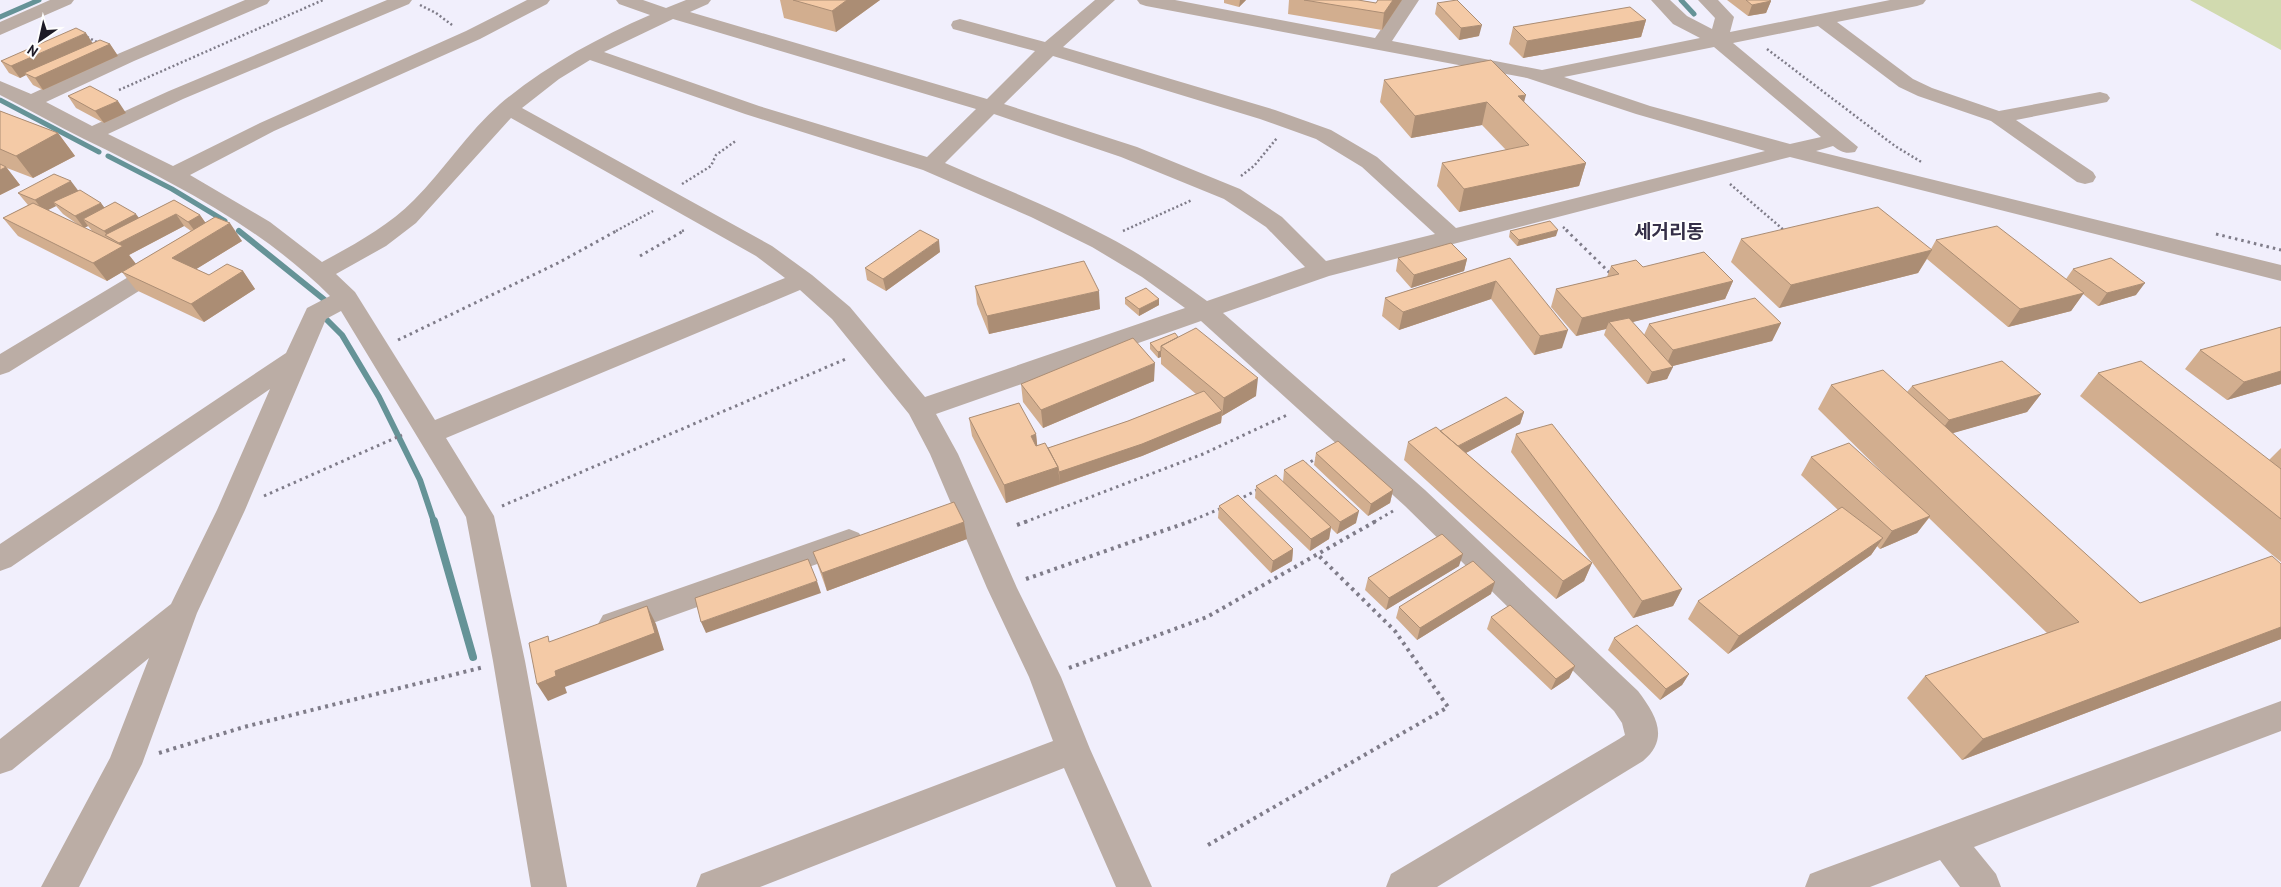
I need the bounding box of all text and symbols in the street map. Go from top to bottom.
north arrow [15,15,65,65]
text: N [24,41,42,61]
district label: 세거리동 [1634,219,1704,243]

